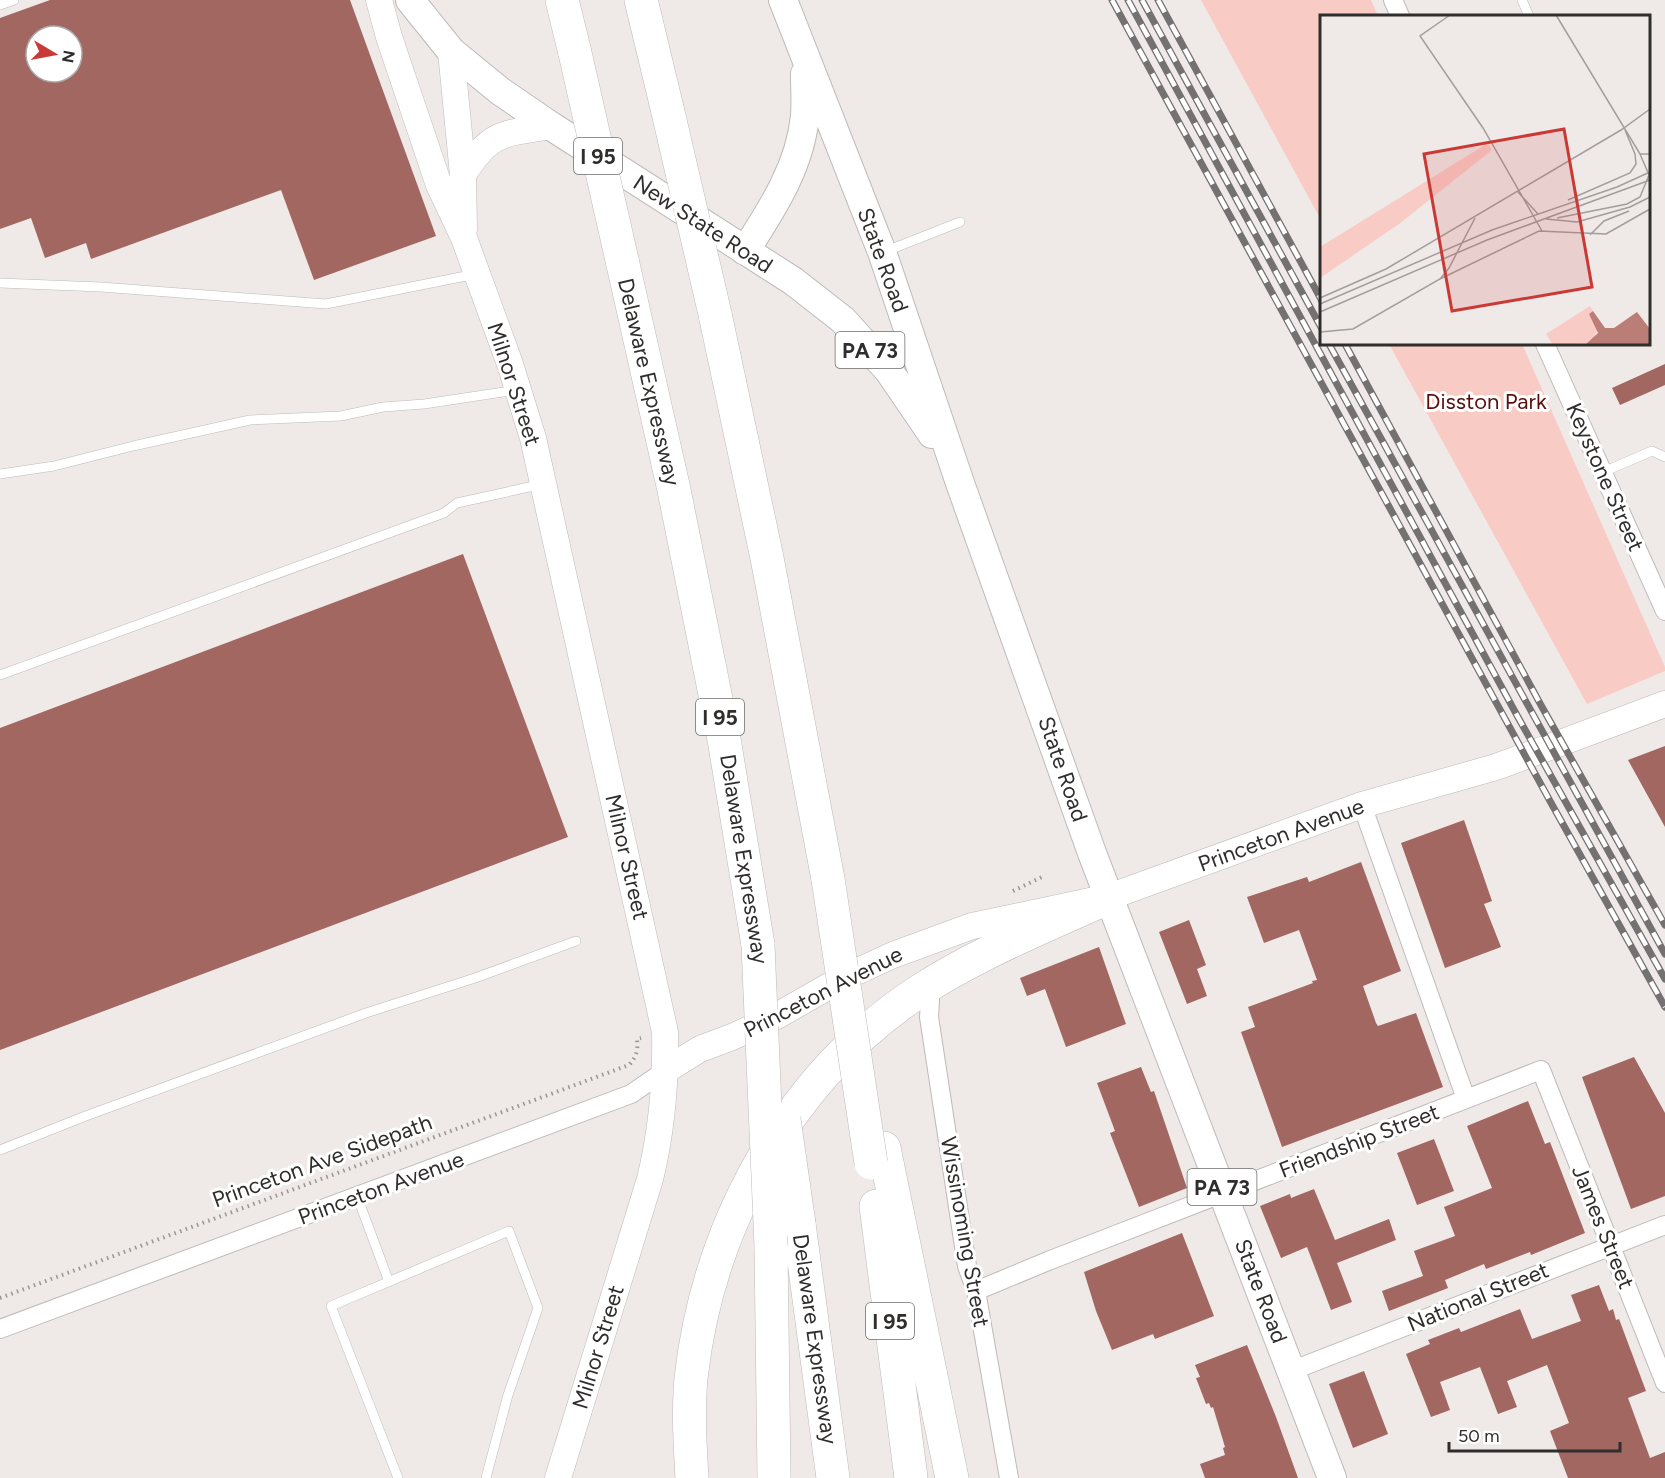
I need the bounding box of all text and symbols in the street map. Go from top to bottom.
inset map [1320,15,1650,345]
north arrow [24,24,84,84]
text: N [58,49,79,64]
road number: I 95 [574,138,622,174]
street label: New State Road [628,169,778,279]
street label: State Road [852,204,914,316]
street label: Delaware Expressway [612,276,686,489]
street label: Milnor Street [481,319,547,449]
road number: PA 73 [836,332,904,368]
park label: Disston Park [1425,388,1547,415]
street label: Keystone Street [1560,399,1650,555]
road number: I 95 [696,699,744,735]
street label: State Road [1032,713,1094,825]
street label: Delaware Expressway [714,752,774,966]
street label: Milnor Street [599,792,655,922]
street label: Princeton Avenue [1194,792,1368,878]
street label: Princeton Avenue [739,940,907,1044]
street label: Friendship Street [1275,1098,1443,1184]
street label: Princeton Ave Sidepath [209,1109,435,1213]
street label: Wissinoming Street [935,1135,995,1329]
street label: Princeton Avenue [294,1145,468,1231]
street label: James Street [1566,1161,1640,1293]
road number: PA 73 [1188,1169,1256,1205]
street label: Delaware Expressway [787,1232,843,1446]
street label: State Road [1229,1235,1293,1347]
street label: National Street [1403,1256,1553,1338]
street label: Milnor Street [566,1282,630,1412]
road number: I 95 [866,1303,914,1339]
scale bar [1449,1415,1620,1453]
text: 50 m [1458,1425,1500,1447]

